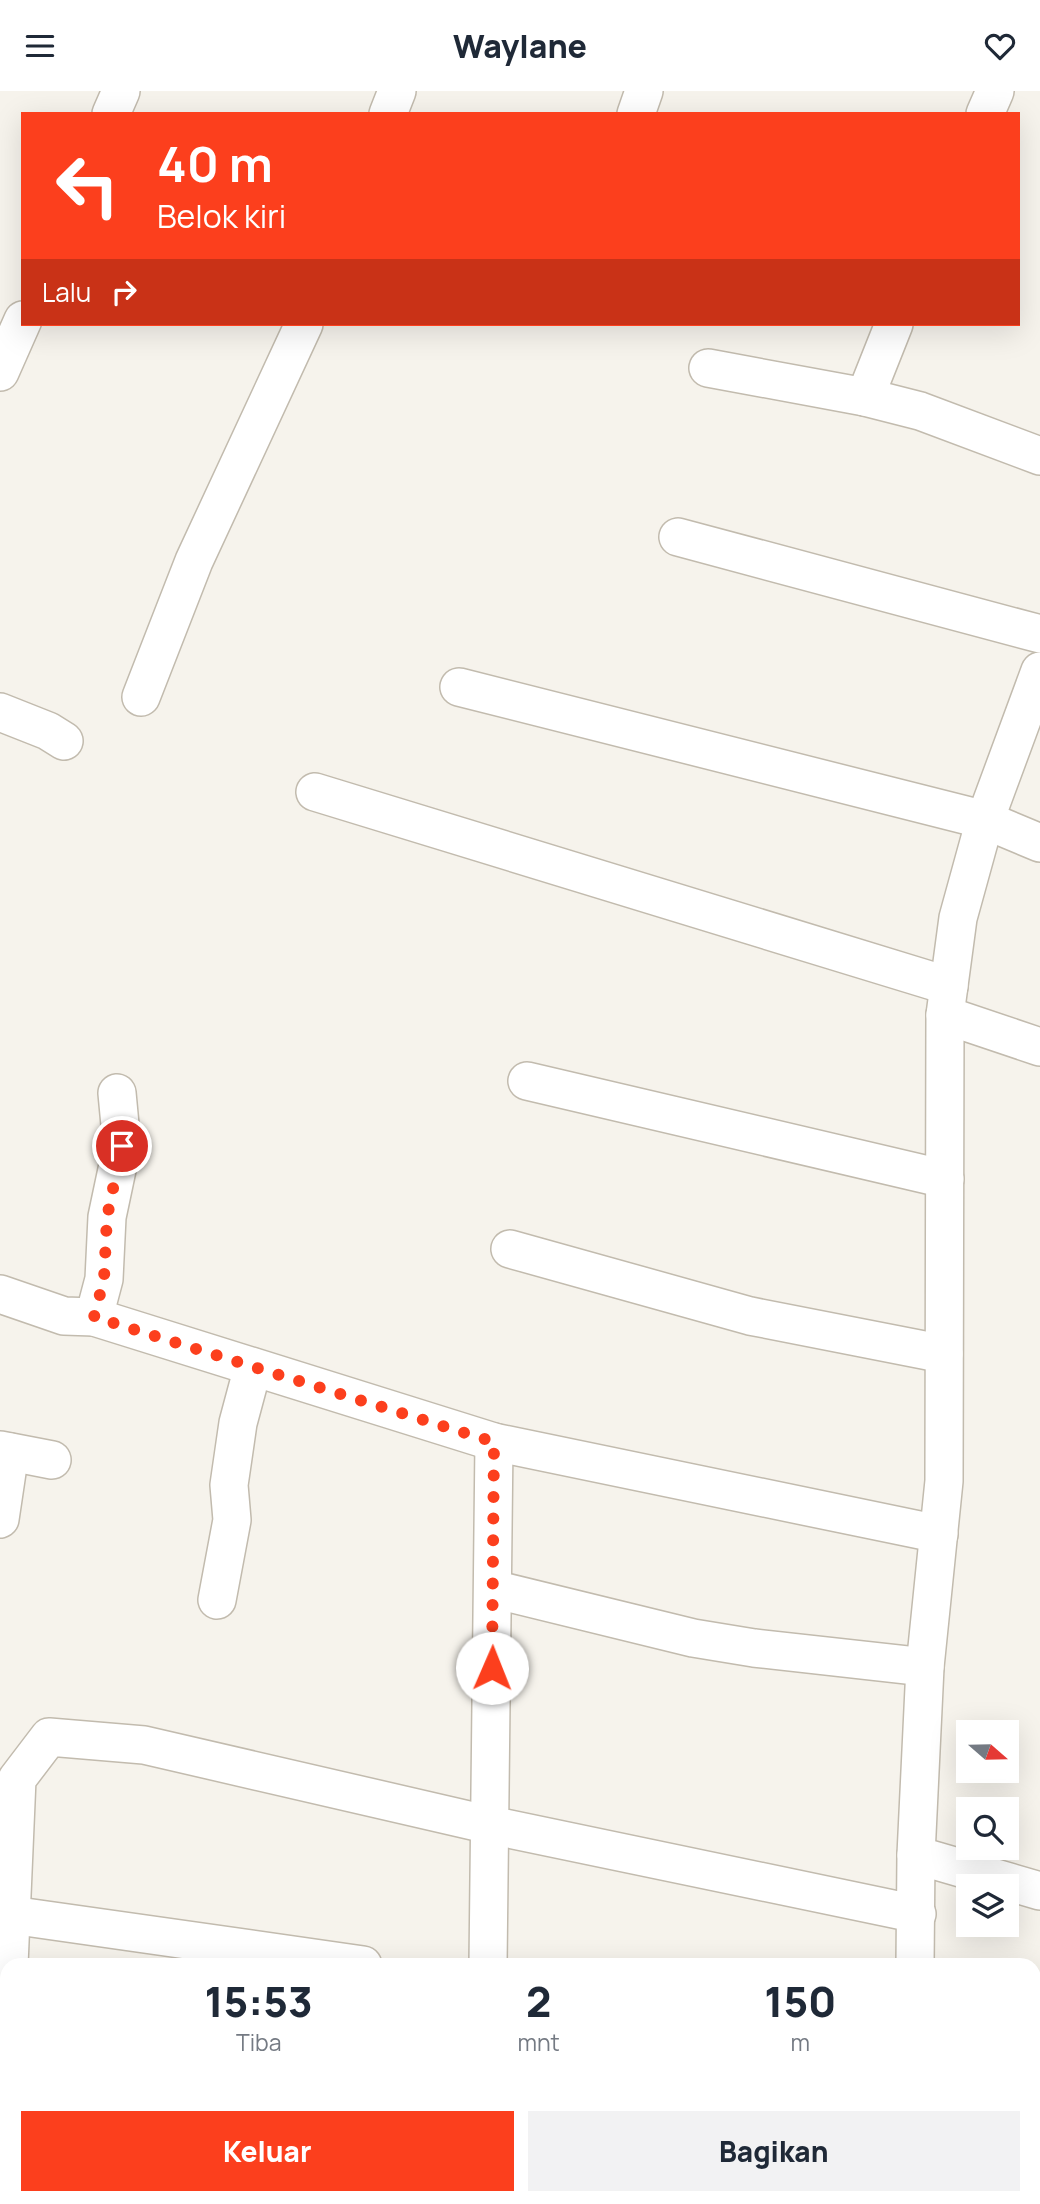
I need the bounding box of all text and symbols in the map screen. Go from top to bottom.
text: Waylane [453,24,587,68]
icon: menu [21,27,59,65]
icon: heart [981,27,1019,65]
text: 40 m [157,130,273,197]
icon: left [42,140,133,231]
text: Belok kiri [157,194,286,238]
icon: right [105,273,143,311]
text: Lalu [42,274,91,310]
pin [92,1116,152,1176]
icon: arrive [103,1127,141,1165]
position arrow [455,1631,529,1705]
north arrow [956,1720,1018,1783]
map controls [956,1720,1019,1937]
button: search [956,1797,1019,1860]
button: layers [956,1874,1019,1937]
text: 15:53 [205,1972,313,2030]
text: 2 [526,1972,551,2030]
text: 150 [764,1972,836,2030]
text: Tiba [236,2026,281,2058]
text: mnt [517,2026,560,2058]
text: m [791,2026,810,2058]
button: Keluar [21,2111,514,2191]
button: Bagikan [528,2111,1020,2191]

